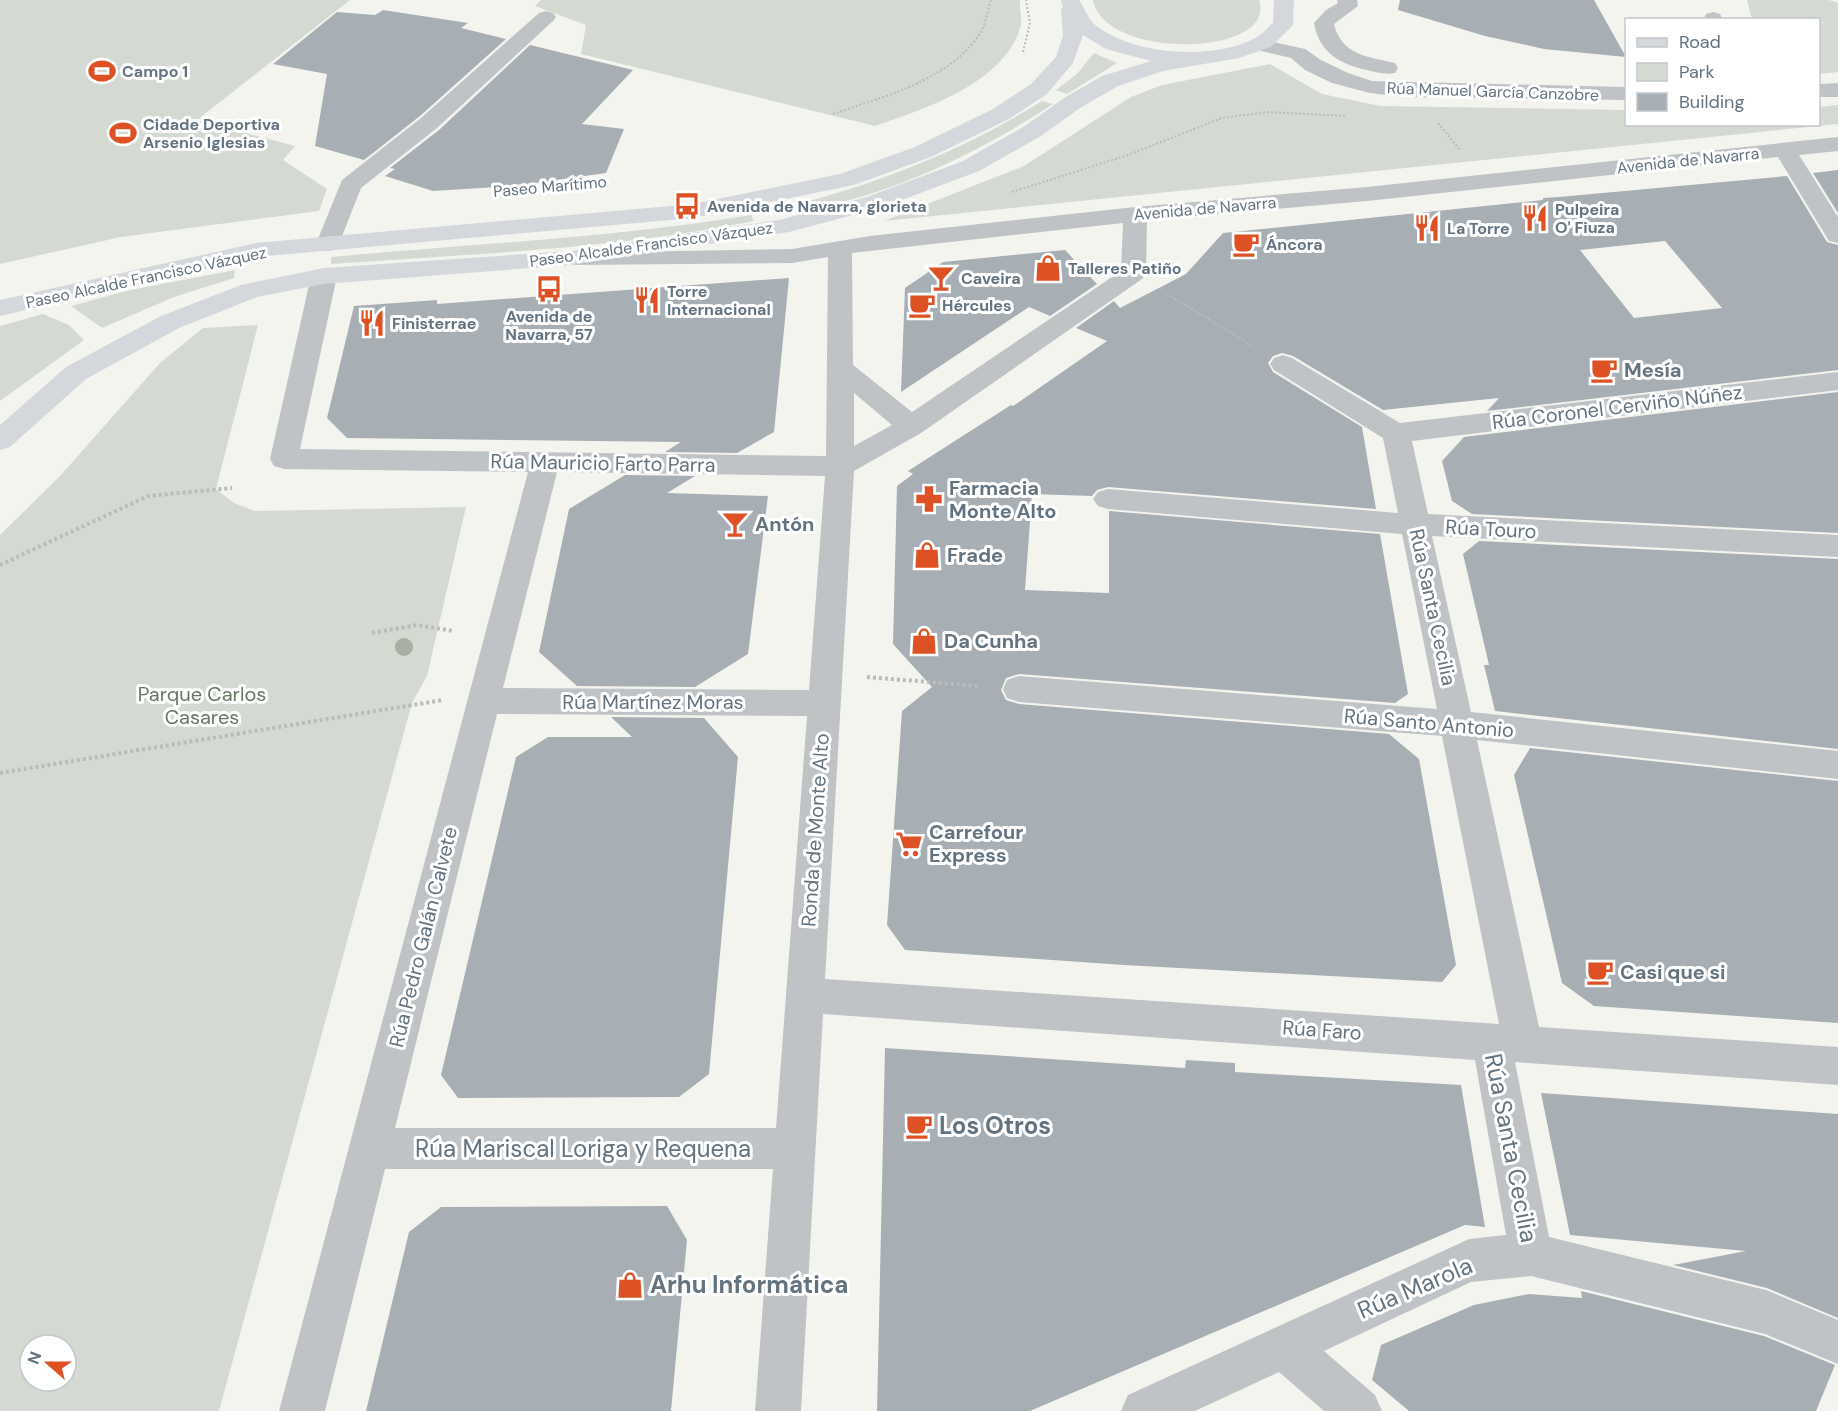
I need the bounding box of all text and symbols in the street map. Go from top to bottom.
legend [1625,18,1820,126]
text: Road [1679,30,1721,54]
sports icon: Campo 1 [87,56,117,86]
text: Park [1679,60,1715,84]
place label: Campo 1 [122,61,188,82]
street label: Rúa Manuel García Canzobre [1387,77,1599,106]
text: Building [1679,90,1744,114]
place label: Cidade Deportiva Arsenio Iglesias [143,114,280,153]
sports icon: Cidade Deportiva Arsenio Iglesias [108,118,138,148]
street label: Avenida de Navarra [1616,143,1760,178]
street label: Paseo Marítimo [492,171,608,202]
bus stop icon: Avenida de Navarra, glorieta [672,191,702,221]
street label: Avenida de Navarra [1133,192,1277,225]
place label: Avenida de Navarra, glorieta [707,196,927,217]
place label: Pulpeira O' Fiuza [1555,199,1619,238]
restaurant icon: Pulpeira O' Fiuza [1520,203,1550,233]
restaurant icon: La Torre [1412,213,1442,243]
street label: Paseo Alcalde Francisco Vázquez [528,217,774,272]
place label: La Torre [1447,218,1510,239]
cafe icon: Áncora [1231,229,1261,259]
place label: Áncora [1266,234,1323,255]
street label: Paseo Alcalde Francisco Vázquez [24,242,268,313]
shop icon: Talleres Patiño [1033,253,1063,283]
place label: Talleres Patiño [1068,258,1182,279]
bar icon: Caveira [926,263,956,293]
place label: Caveira [961,268,1021,289]
bus stop icon: Avenida de Navarra, 57 [534,274,564,304]
place label: Torre Internacional [667,281,771,320]
restaurant icon: Torre Internacional [632,285,662,315]
cafe icon: Hércules [907,290,937,320]
place label: Hércules [942,295,1011,316]
place label: Avenida de Navarra, 57 [505,306,593,345]
restaurant icon: Finisterrae [357,308,387,338]
place label: Finisterrae [392,313,476,334]
cafe icon: Mesía [1589,355,1619,385]
place label: Mesía [1624,357,1681,383]
street label: Rúa Coronel Cerviño Núñez [1491,379,1743,435]
street label: Rúa Mauricio Farto Parra [490,448,716,478]
place label: Farmacia Monte Alto [949,475,1057,524]
pharmacy icon: Farmacia Monte Alto [914,484,944,514]
bar icon: Antón [720,509,750,539]
place label: Antón [755,511,814,537]
street label: Rúa Touro [1445,514,1537,544]
street label: Rúa Santa Cecilia [1404,526,1462,688]
shop icon: Frade [912,540,942,570]
place label: Frade [947,542,1003,568]
shop icon: Da Cunha [909,626,939,656]
place label: Da Cunha [944,628,1038,654]
park label: Parque Carlos Casares [138,681,266,730]
street label: Rúa Martínez Moras [562,689,744,715]
street label: Rúa Santo Antonio [1343,703,1515,743]
street label: Ronda de Monte Alto [795,732,835,928]
place label: Carrefour Express [929,819,1023,868]
street label: Rúa Pedro Galán Calvete [383,824,463,1050]
supermarket icon: Carrefour Express [894,829,924,859]
cafe icon: Casi que si [1585,957,1615,987]
place label: Casi que si [1620,959,1726,985]
street label: Rúa Faro [1282,1014,1362,1046]
street label: Rúa Santa Cecilia [1478,1051,1545,1245]
place label: Los Otros [939,1110,1051,1141]
cafe icon: Los Otros [904,1111,934,1141]
street label: Rúa Mariscal Loriga y Requena [415,1133,751,1164]
street label: Rúa Marola [1353,1249,1477,1326]
place label: Arhu Informática [650,1269,848,1300]
shop icon: Arhu Informática [615,1270,645,1300]
north arrow [18,1333,78,1393]
text: N [23,1349,46,1367]

